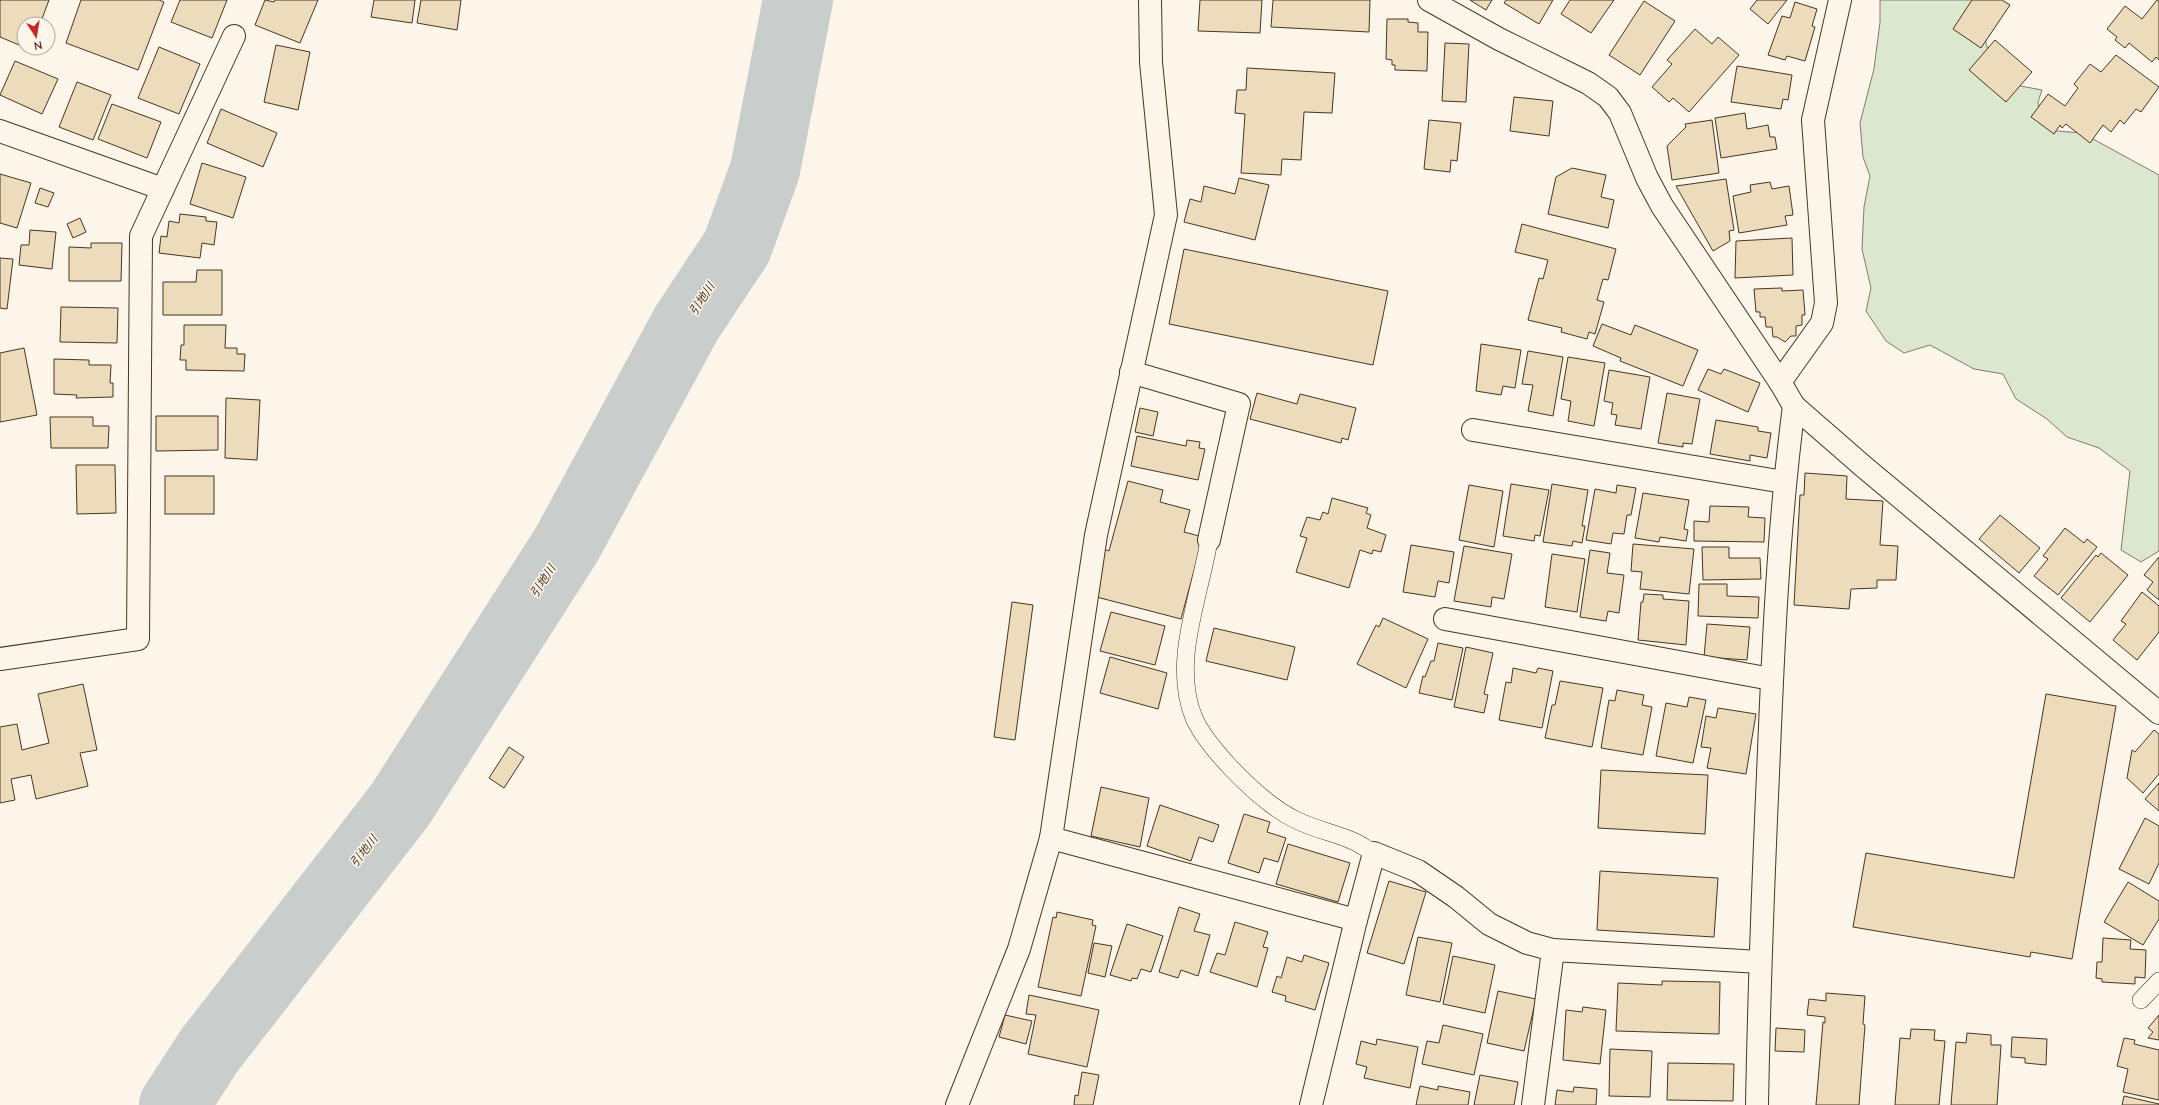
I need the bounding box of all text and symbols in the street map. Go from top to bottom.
north arrow [16,16,56,56]
text: N [33,38,43,53]
water label: 引地川 [685,278,719,318]
water label: 引地川 [526,560,560,600]
water label: 引地川 [347,830,382,869]

